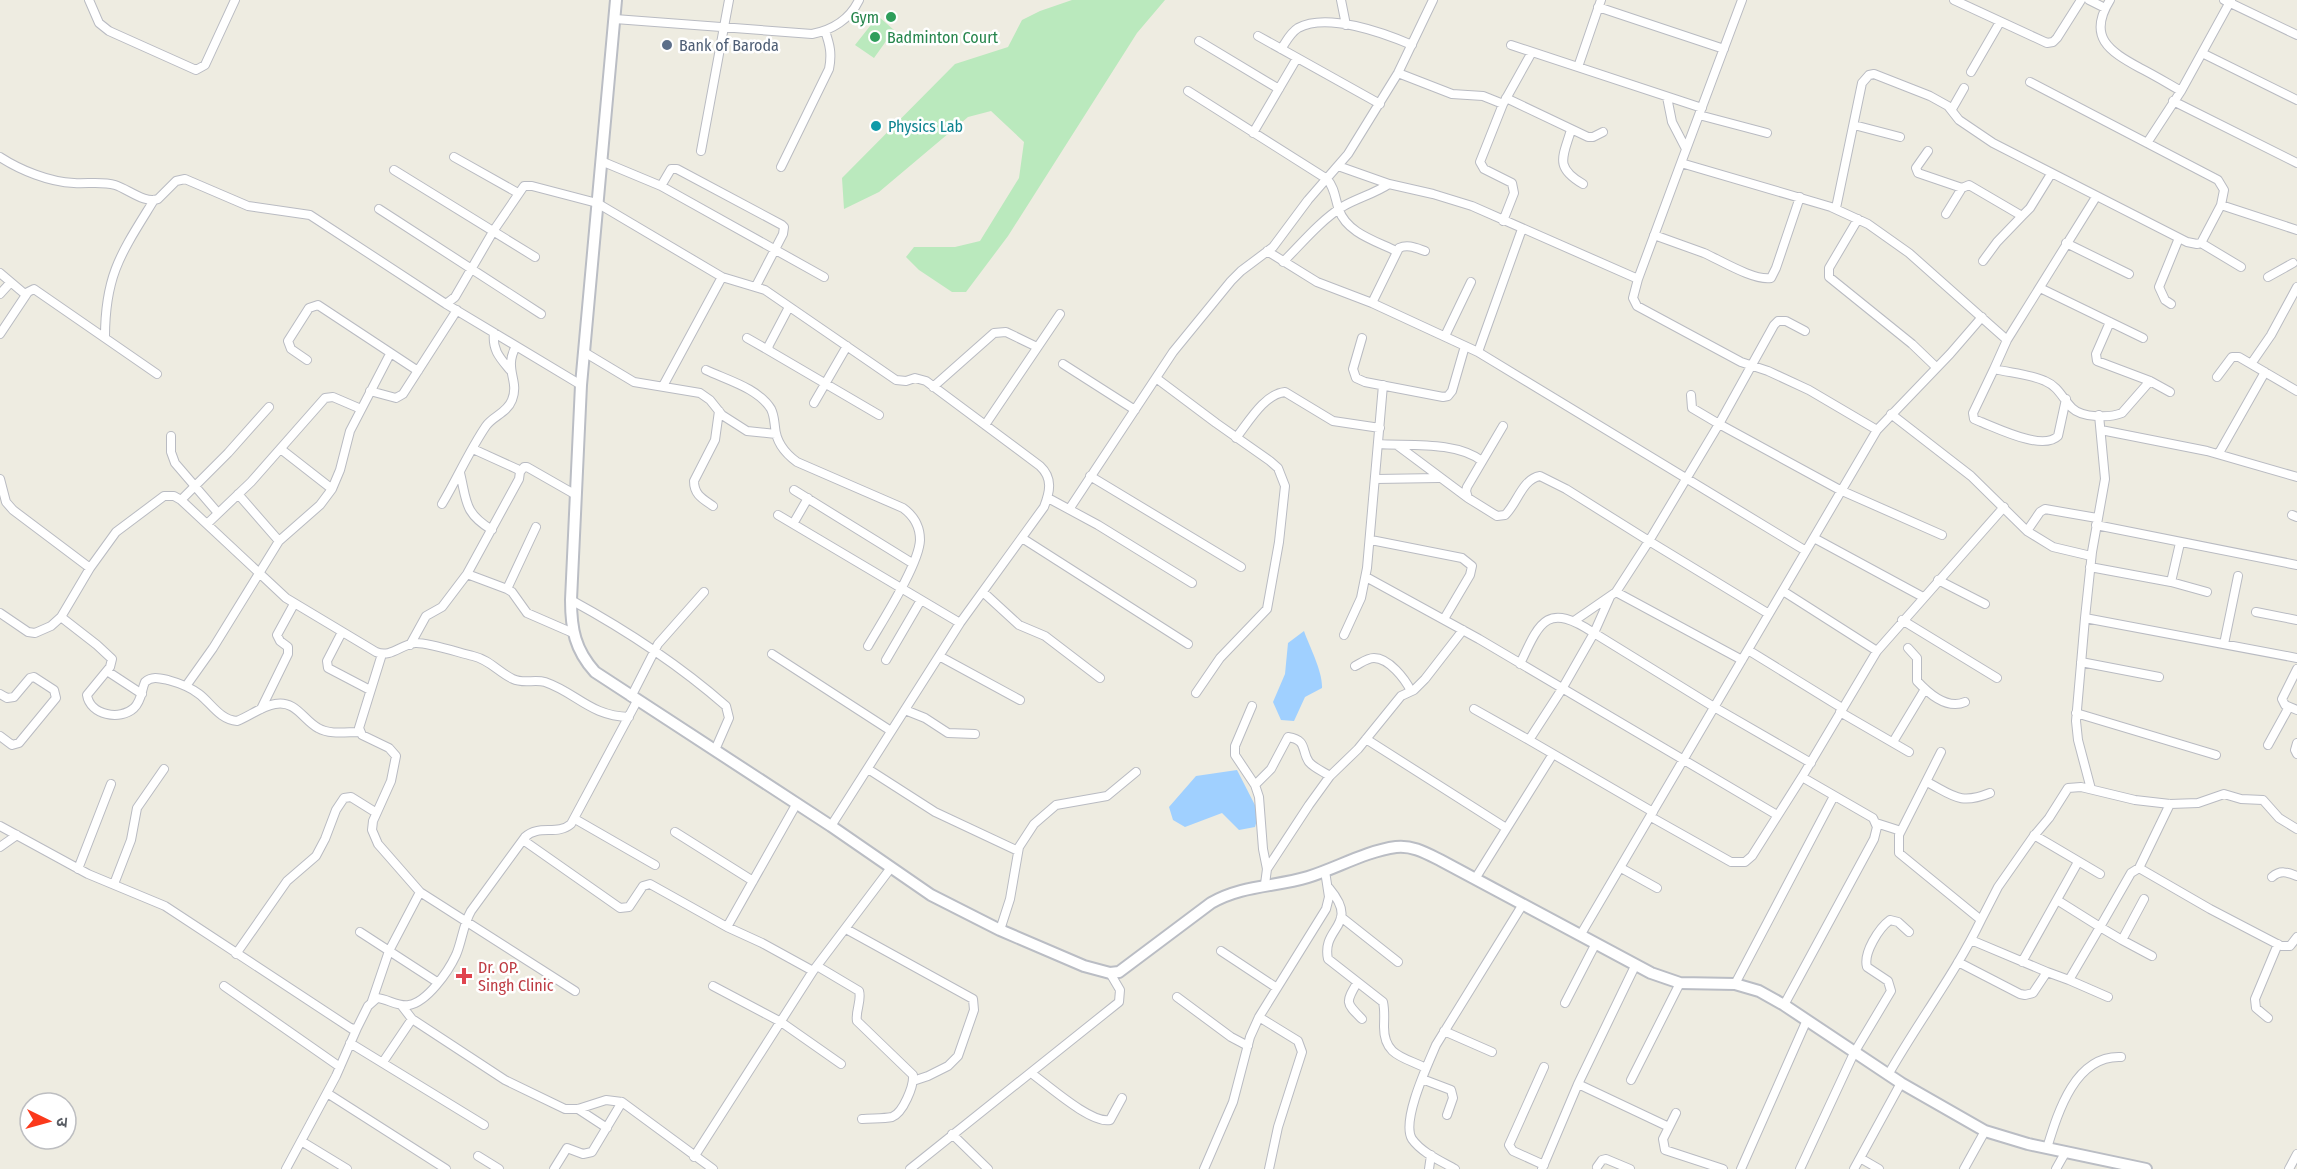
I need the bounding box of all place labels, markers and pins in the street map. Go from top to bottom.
place label: Gym [850,8,879,27]
marker: Gym [884,10,898,24]
place label: Badminton Court [887,28,999,47]
marker: Badminton Court [868,30,882,44]
place label: Bank of Baroda [679,36,779,55]
marker: Bank of Baroda [660,38,674,52]
place label: Physics Lab [888,117,963,136]
marker: Physics Lab [869,119,883,133]
place label: Dr. OP. Singh Clinic [478,958,554,995]
marker: Dr. OP. Singh Clinic [455,967,473,985]

